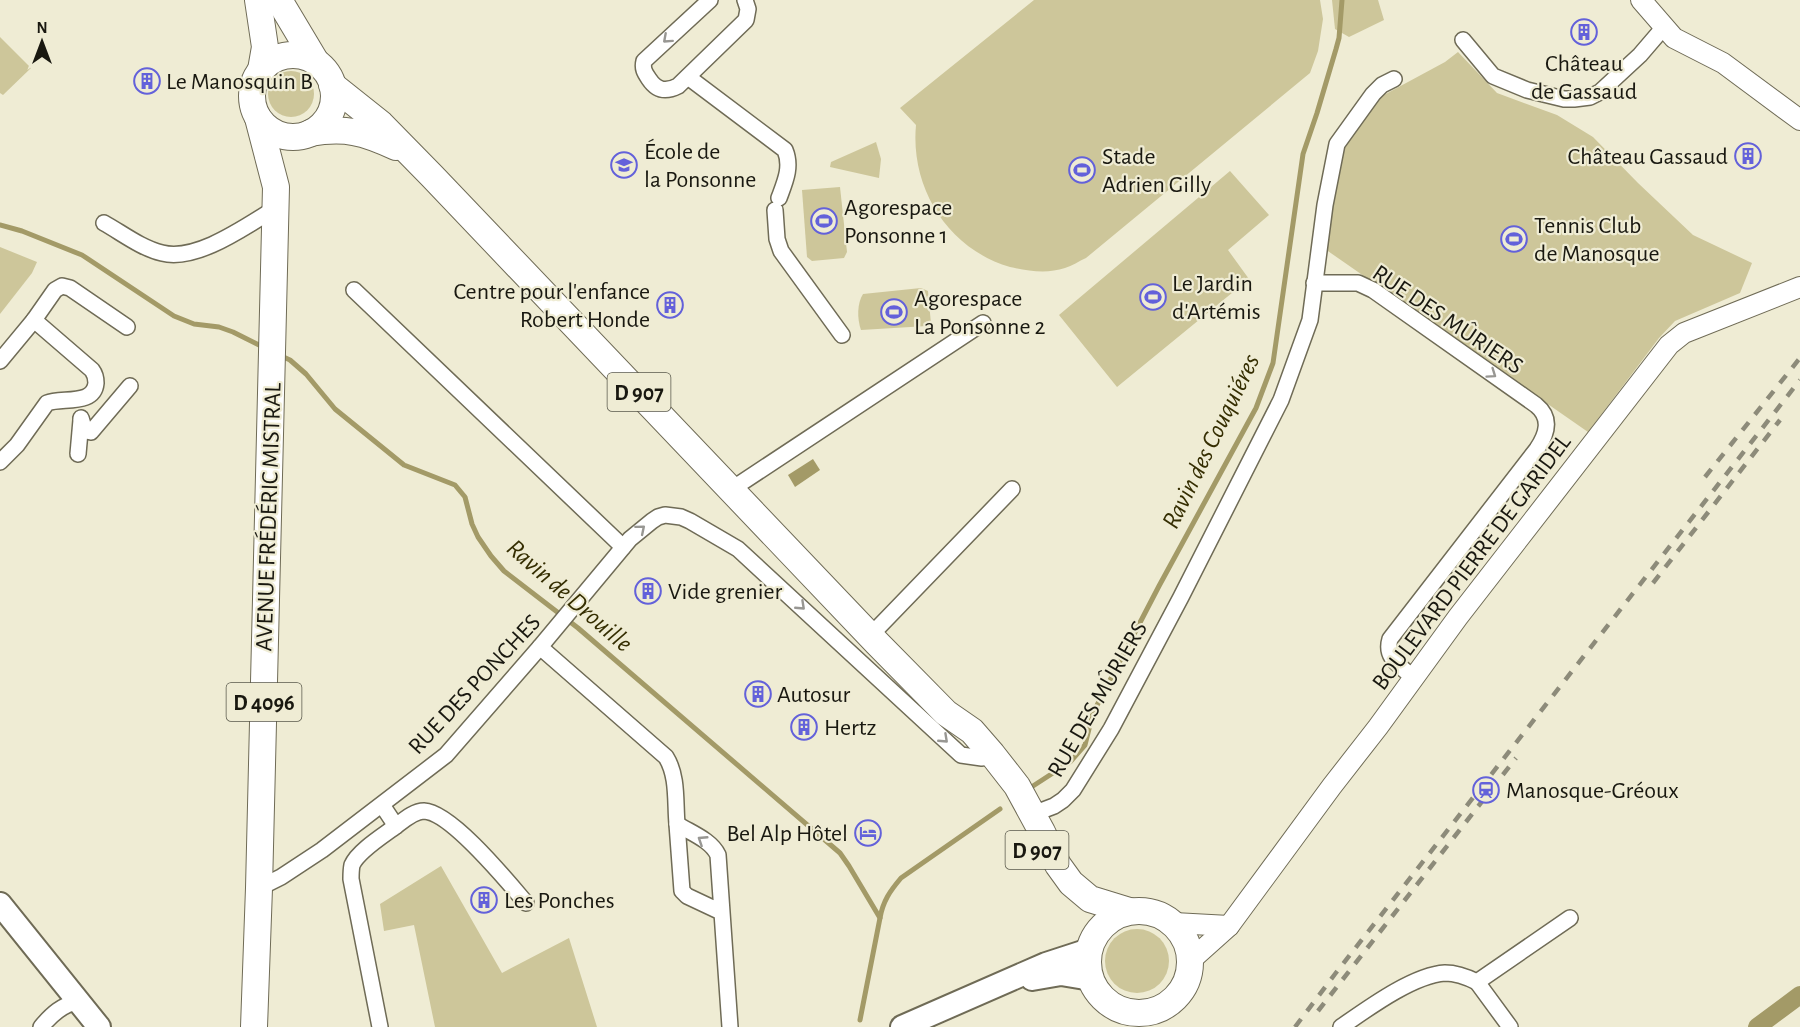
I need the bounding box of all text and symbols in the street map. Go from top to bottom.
north arrow [12,12,72,72]
building icon: Château de Gassaud [1569,17,1599,47]
text: N [36,20,48,36]
one-way arrow [663,32,674,43]
place label: Château de Gassaud [1531,52,1637,104]
building icon: Le Manosquin B [132,66,162,96]
place label: Le Manosquin B [166,70,313,94]
place label: École de la Ponsonne [644,138,756,192]
building icon: Château Gassaud [1733,141,1763,171]
place label: Stade Adrien Gilly [1102,145,1211,197]
place label: Château Gassaud [1568,145,1728,169]
school or university icon: École de la Ponsonne [609,150,639,180]
sports icon: Stade Adrien Gilly [1067,155,1097,185]
place label: Agorespace Ponsonne 1 [844,196,952,248]
sports icon: Agorespace Ponsonne 1 [809,206,839,236]
place label: Tennis Club de Manosque [1534,214,1660,266]
sports icon: Tennis Club de Manosque [1499,224,1529,254]
street label: RUE DES MÛRIERS [1368,259,1528,379]
place label: Le Jardin d'Artémis [1172,272,1261,324]
place label: Centre pour l'enfance Robert Honde [454,280,650,332]
sports icon: Le Jardin d'Artémis [1138,282,1168,312]
place label: Agorespace La Ponsonne 2 [914,287,1045,339]
building icon: Centre pour l'enfance Robert Honde [655,290,685,320]
sports icon: Agorespace La Ponsonne 2 [879,297,909,327]
water label: Ravin des Couquiéres [1157,350,1264,533]
one-way arrow [1485,367,1496,378]
road number: D 907 [608,373,670,411]
street label: AVENUE FRÉDÉRIC MISTRAL [250,382,286,652]
street label: BOULEVARD PIERRE DE GARIDEL [1368,430,1576,695]
one-way arrow [634,526,645,537]
water label: Ravin de Drouille [502,534,637,657]
building icon: Vide grenier [633,576,663,606]
place label: Vide grenier [668,580,783,604]
one-way arrow [794,599,805,610]
street label: RUE DES PONCHES [404,610,545,759]
street label: RUE DES MÛRIERS [1042,616,1152,782]
building icon: Autosur [743,679,773,709]
road number: D 4096 [226,683,302,721]
place label: Autosur [777,683,851,707]
building icon: Hertz [789,712,819,742]
place label: Hertz [824,716,876,740]
one-way arrow [937,732,947,743]
station icon: Manosque-Gréoux [1471,775,1501,805]
place label: Manosque-Gréoux [1506,779,1679,803]
hotel icon: Bel Alp Hôtel [853,818,883,848]
place label: Bel Alp Hôtel [726,822,848,846]
road number: D 907 [1006,831,1068,869]
one-way arrow [698,835,708,847]
building icon: Les Ponches [469,885,499,915]
place label: Les Ponches [504,889,615,913]

